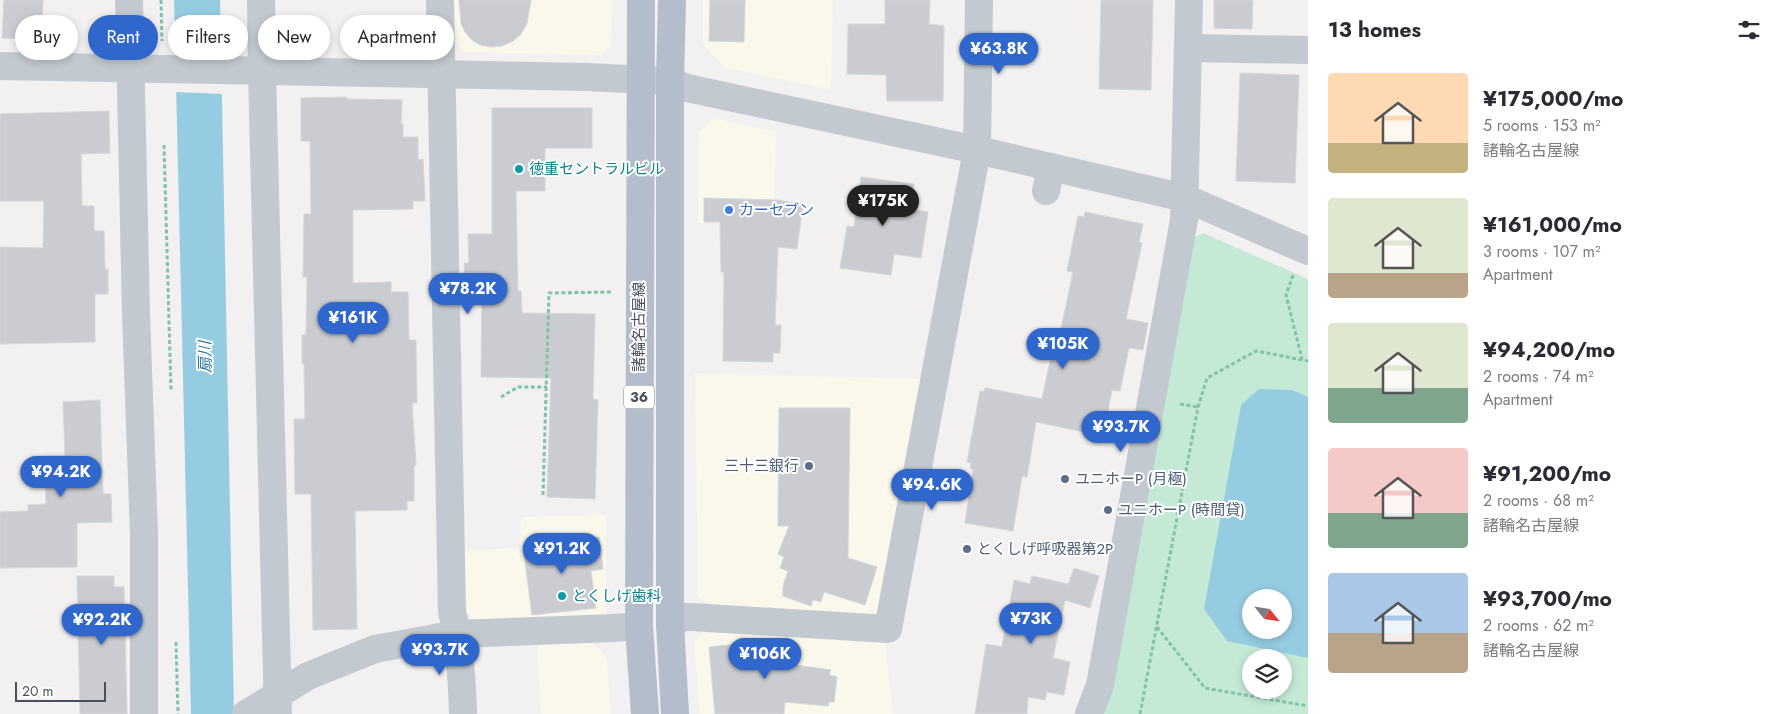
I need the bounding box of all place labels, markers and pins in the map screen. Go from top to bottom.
pin: ¥63.8K [958,32,1040,75]
place label: 徳重セントラルビル [529,158,664,180]
marker: 徳重セントラルビル [513,163,525,175]
pin: ¥175K [848,184,918,227]
place label: カーセブン [739,199,814,221]
marker: カーセブン [723,204,735,216]
pin: ¥78.2K [427,272,509,315]
pin: ¥161K [318,302,388,344]
pin: ¥105K [1028,328,1098,370]
pin: ¥93.7K [1080,410,1162,453]
place label: 三十三銀行 [724,455,799,477]
pin: ¥94.2K [20,456,102,498]
marker: 三十三銀行 [803,460,815,472]
pin: ¥94.6K [891,468,973,511]
place label: ユニホーP (月極) [1075,468,1187,490]
marker: ユニホーP (月極) [1059,473,1071,485]
place label: ユニホーP (時間貸) [1118,499,1245,521]
marker: ユニホーP (時間貸) [1102,504,1114,516]
pin: ¥91.2K [521,532,603,575]
place label: とくしげ呼吸器第2P [977,538,1113,560]
marker: とくしげ呼吸器第2P [961,543,973,555]
place label: とくしげ歯科 [572,585,662,607]
marker: とくしげ歯科 [556,590,568,602]
pin: ¥73K [1001,602,1061,645]
pin: ¥92.2K [61,604,143,646]
pin: ¥93.7K [399,634,481,676]
pin: ¥106K [730,638,800,680]

